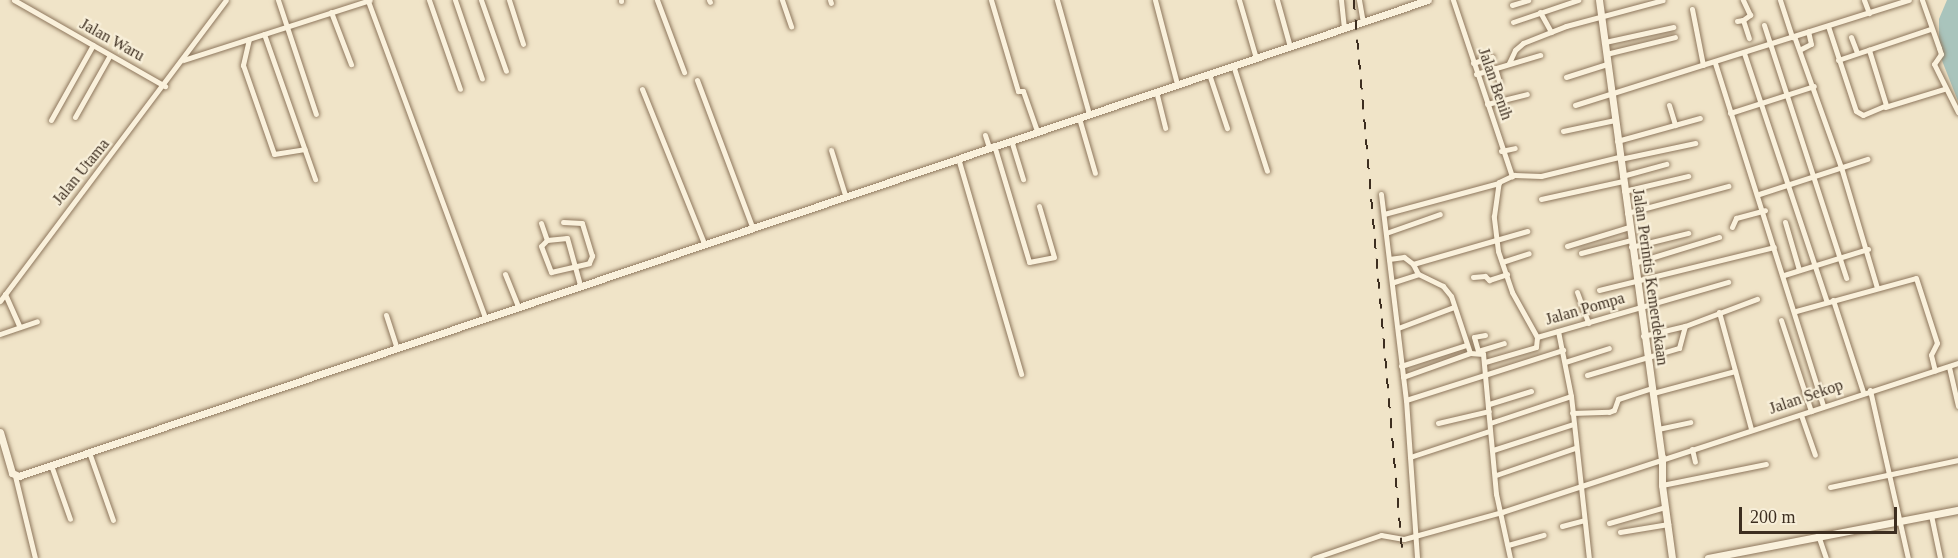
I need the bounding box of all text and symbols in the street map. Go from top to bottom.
street label: Jalan Waru [76,14,148,66]
street label: Jalan Benih [1474,45,1516,123]
street label: Jalan Utama [49,135,113,209]
street label: Jalan Perintis Kemerdekaan [1628,187,1672,367]
street label: Jalan Pompa [1543,289,1627,329]
street label: Jalan Sekop [1767,375,1845,419]
scale bar [1742,495,1900,533]
text: 200 m [1750,507,1796,527]

